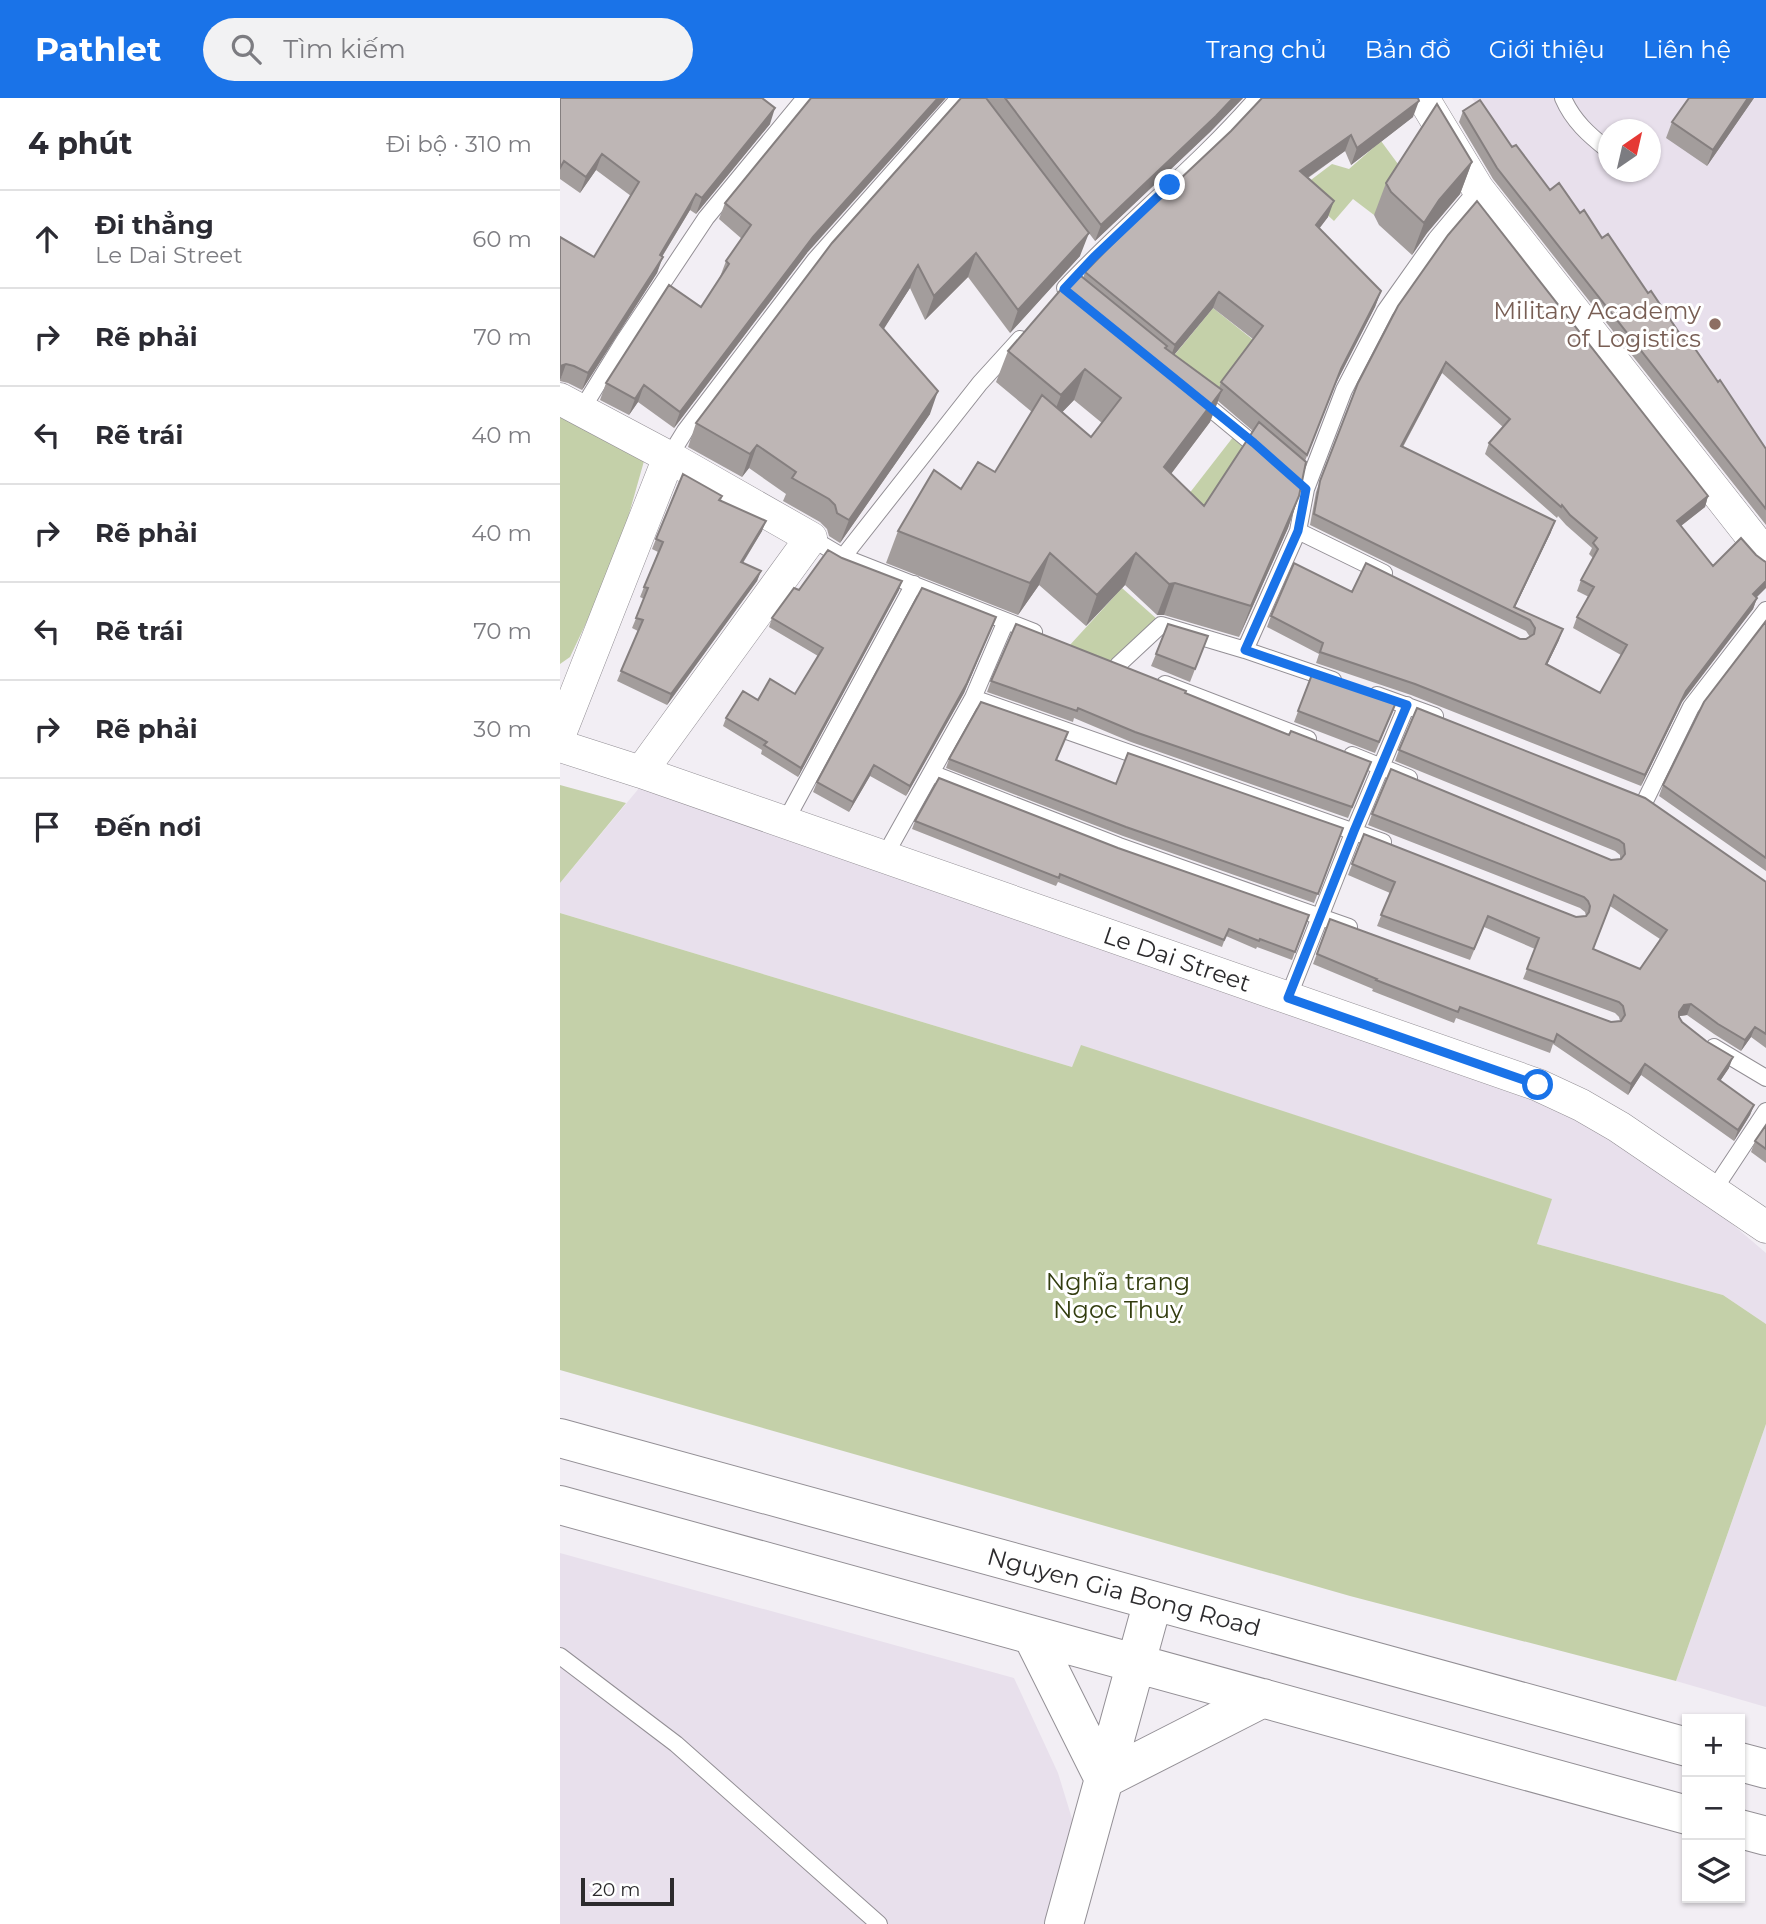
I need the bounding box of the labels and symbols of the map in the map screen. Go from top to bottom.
north arrow [1598,119,1661,182]
route end [1154,169,1185,200]
place label: Military Academy of Logistics [1493,296,1701,353]
marker: Military Academy of Logistics [1707,316,1723,332]
street label: Le Dai Street [1099,920,1255,998]
route start [1522,1069,1553,1100]
park label: Nghĩa trang Ngọc Thuỵ [1046,1267,1190,1324]
street label: Nguyen Gia Bong Road [984,1542,1264,1642]
scale bar [581,1875,674,1907]

